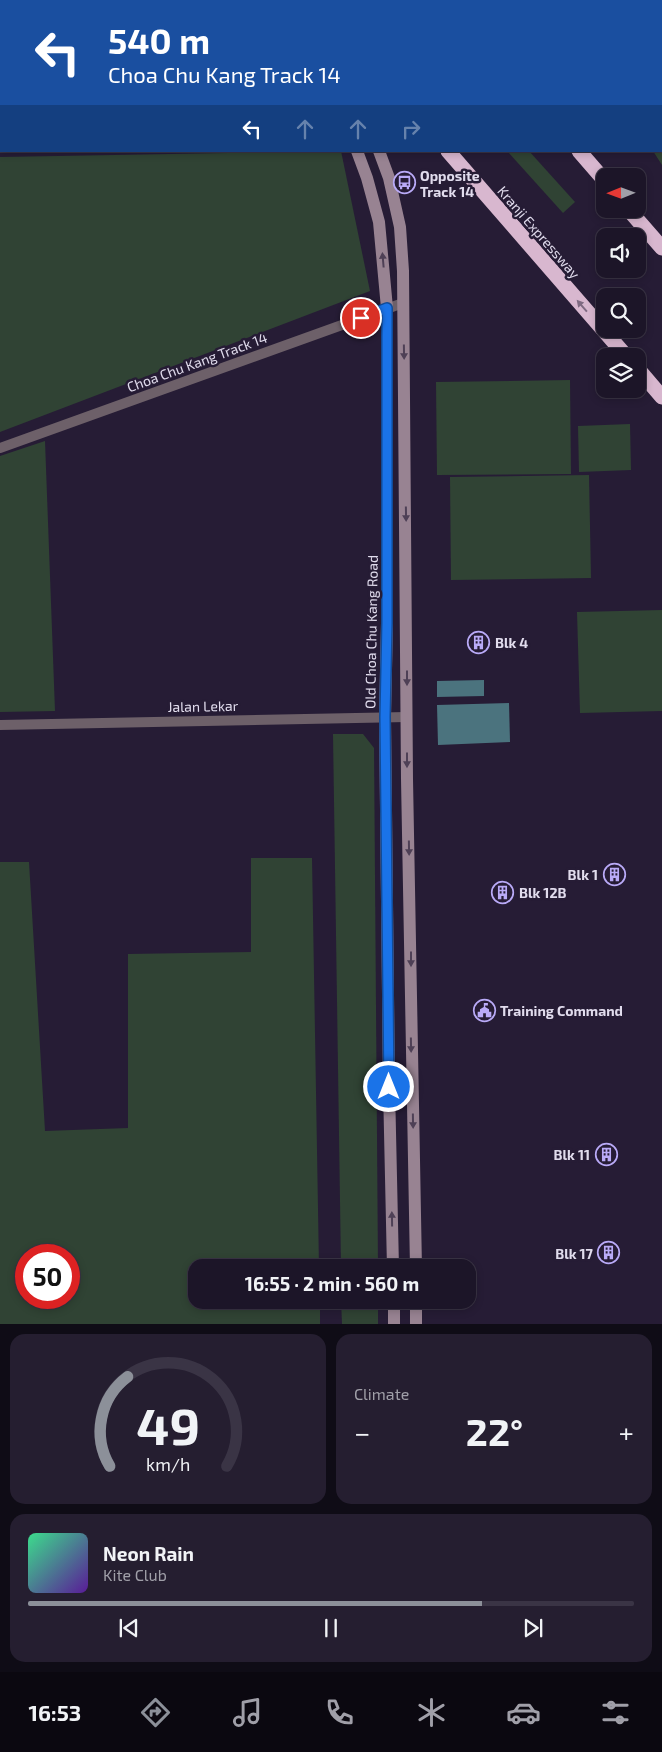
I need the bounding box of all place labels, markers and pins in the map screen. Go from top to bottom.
place label: Opposite Track 14 [420,167,480,200]
bus stop icon: Opposite Track 14 [392,171,416,195]
pin [340,297,382,339]
building icon: Blk 4 [467,630,491,654]
place label: Blk 4 [495,634,528,651]
building icon: Blk 1 [602,862,626,886]
place label: Blk 1 [568,866,598,883]
building icon: Blk 12B [491,880,515,904]
place label: Blk 12B [519,884,567,901]
public building icon: Training Command [472,998,496,1022]
place label: Training Command [500,1002,623,1019]
building icon: Blk 11 [594,1142,618,1166]
place label: Blk 11 [554,1146,590,1163]
building icon: Blk 17 [597,1241,621,1265]
place label: Blk 17 [555,1245,594,1262]

